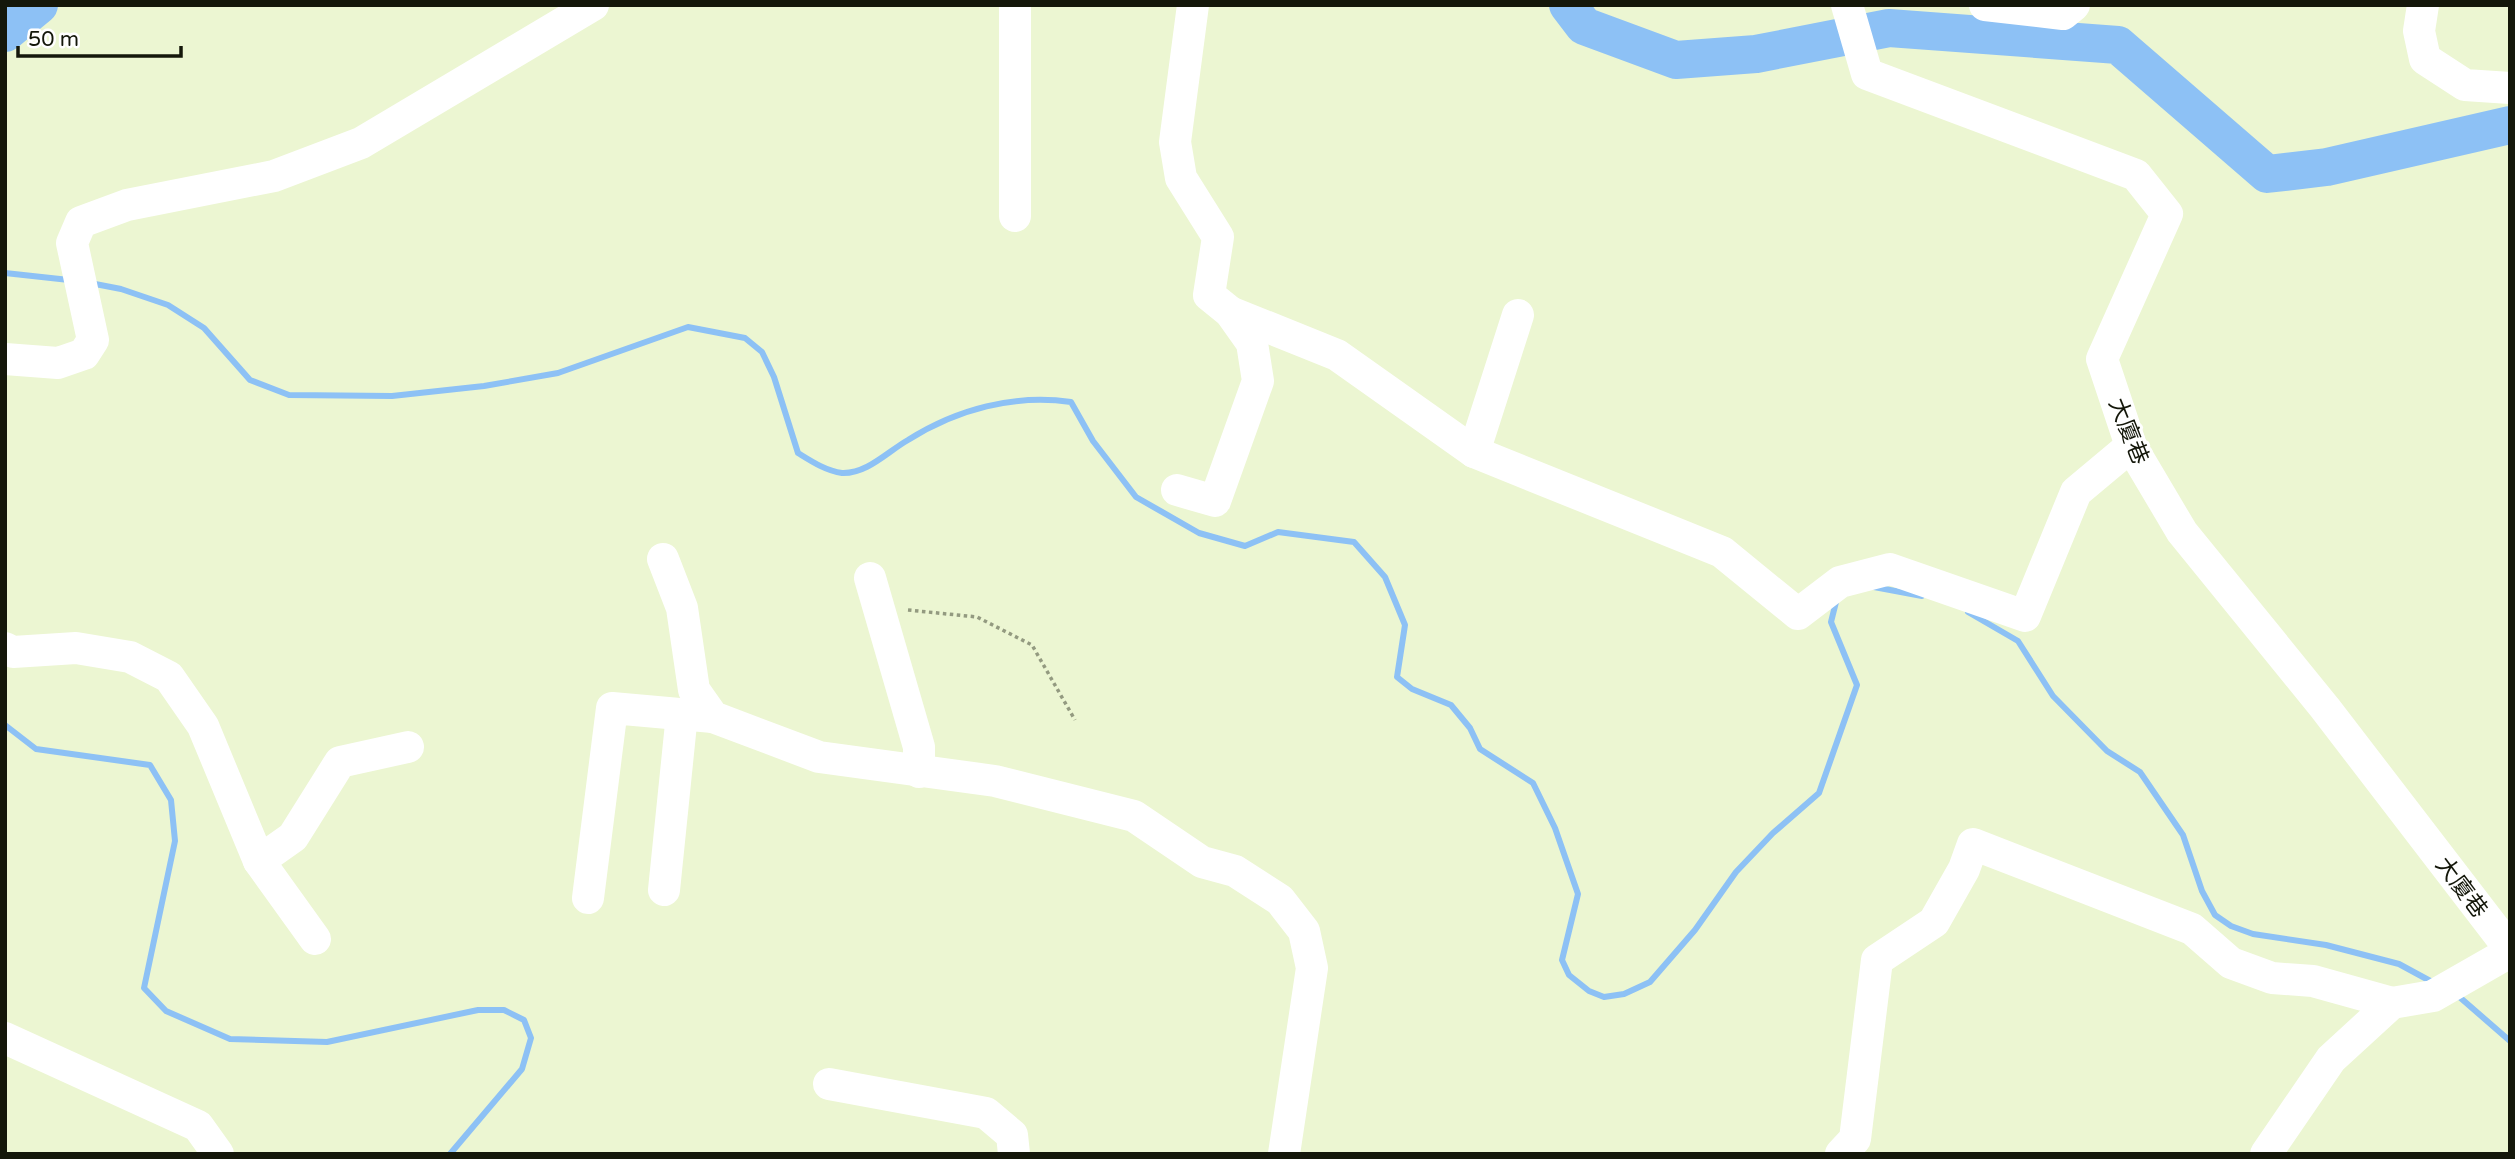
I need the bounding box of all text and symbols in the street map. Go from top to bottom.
scale bar [18,14,180,58]
text: 50 m [28,27,79,52]
street label: 大廈巷 [2102,394,2154,469]
street label: 大廈巷 [2429,852,2493,924]

